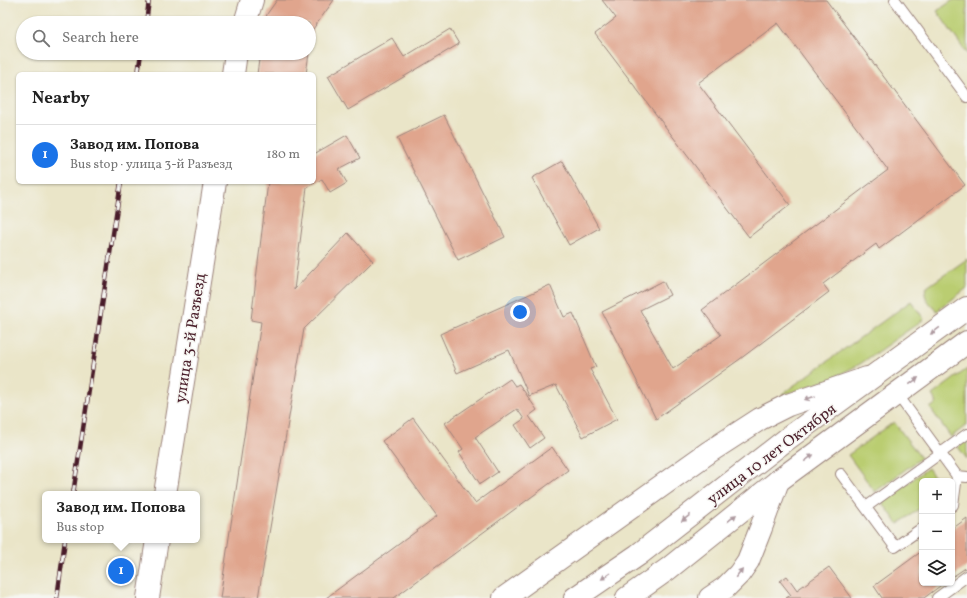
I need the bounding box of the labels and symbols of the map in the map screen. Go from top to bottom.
street label: улица 3-й Разъезд [170,272,212,405]
your location [510,302,530,322]
one-way arrow [930,327,941,335]
one-way arrow [908,377,919,385]
one-way arrow [804,395,816,401]
street label: улица 10 лет Октября [703,399,841,511]
one-way arrow [804,454,815,462]
one-way arrow [680,513,691,522]
one-way arrow [726,514,737,523]
pin: 1 [108,556,134,586]
one-way arrow [735,568,744,578]
one-way arrow [601,572,612,580]

